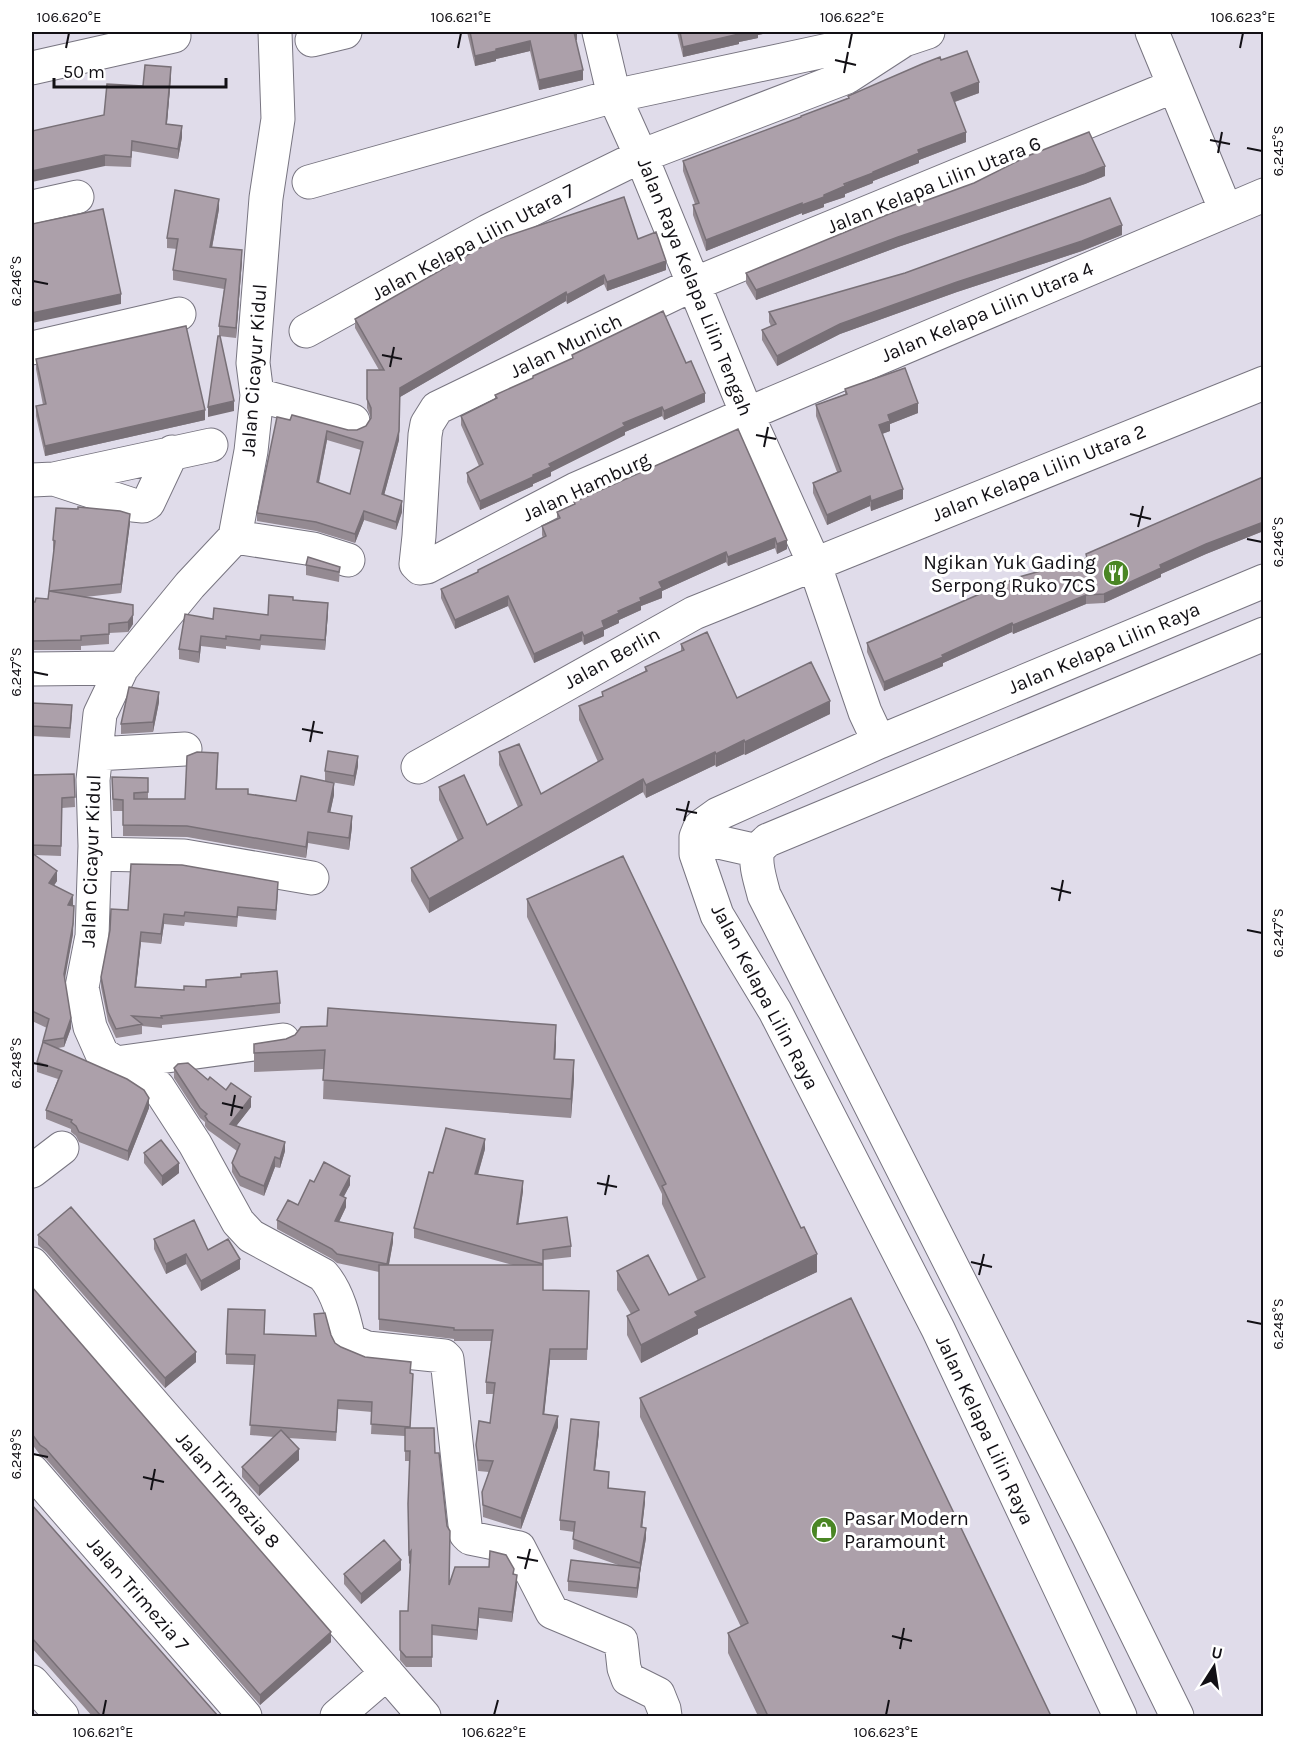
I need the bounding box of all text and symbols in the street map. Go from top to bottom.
text: 106.620°E [37,8,101,26]
text: 106.621°E [431,8,491,26]
text: 106.622°E [820,8,884,26]
text: 106.623°E [1211,8,1275,26]
scale bar [54,51,226,89]
text: 50 m [63,61,105,83]
text: 6.245°S [1269,126,1287,176]
street label: Jalan Kelapa Lilin Utara 6 [824,131,1044,239]
street label: Jalan Raya Kelapa Lilin Tengah [633,155,757,419]
street label: Jalan Kelapa Lilin Utara 7 [368,178,579,305]
text: 6.246°S [7,255,25,307]
street label: Jalan Kelapa Lilin Utara 4 [877,257,1097,367]
street label: Jalan Cicayur Kidul [236,283,272,457]
street label: Jalan Munich [506,309,626,383]
street label: Jalan Kelapa Lilin Utara 2 [929,419,1149,527]
street label: Jalan Hamburg [519,447,653,527]
text: 6.246°S [1269,516,1287,568]
place label: Ngikan Yuk Gading Serpong Ruko 7CS [923,551,1096,597]
restaurant icon: Ngikan Yuk Gading Serpong Ruko 7CS [1101,558,1131,588]
street label: Jalan Kelapa Lilin Raya [1005,597,1203,699]
street label: Jalan Berlin [560,622,664,694]
text: 6.247°S [7,647,25,697]
street label: Jalan Cicayur Kidul [76,774,106,948]
street label: Jalan Kelapa Lilin Raya [706,901,824,1093]
text: 6.247°S [1269,908,1287,958]
text: 6.248°S [7,1037,25,1089]
text: 6.248°S [1269,1298,1287,1350]
street label: Jalan Kelapa Lilin Raya [931,1332,1039,1528]
street label: Jalan Trimezia 8 [171,1427,285,1553]
text: 6.249°S [7,1428,25,1480]
place label: Pasar Modern Paramount [844,1507,969,1553]
shop icon: Pasar Modern Paramount [809,1515,839,1545]
street label: Jalan Trimezia 7 [82,1532,194,1656]
north arrow [1184,1637,1244,1697]
text: U [1210,1642,1224,1663]
text: 106.621°E [73,1723,133,1741]
text: 106.622°E [462,1723,526,1741]
text: 106.623°E [854,1723,918,1741]

